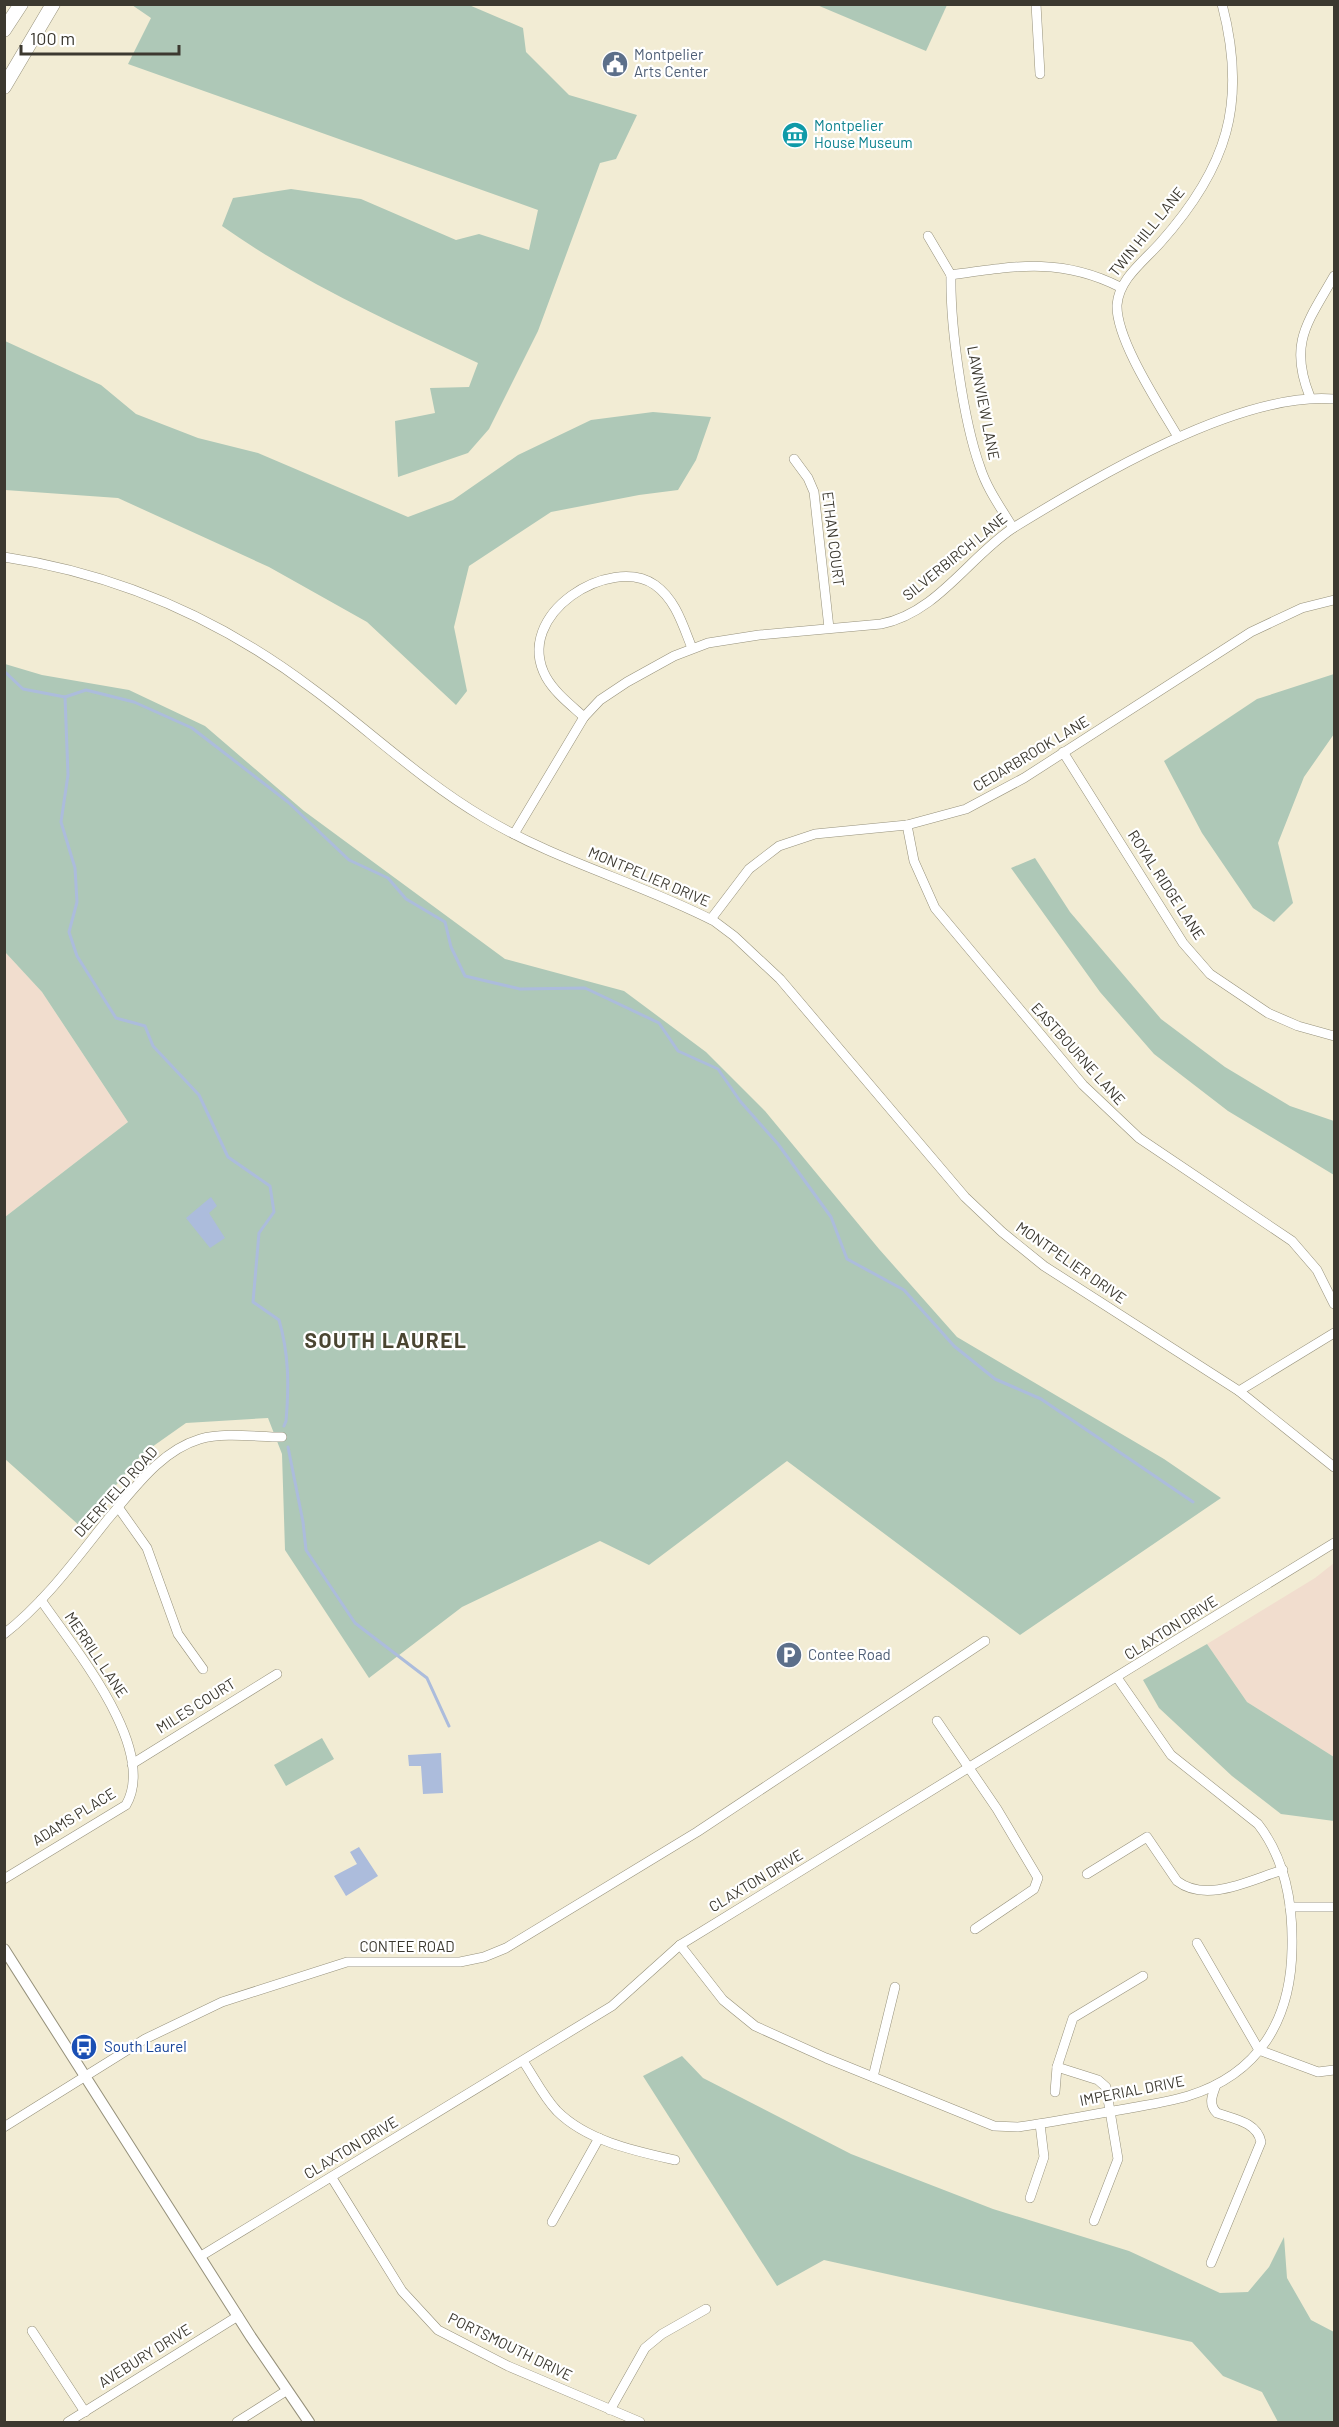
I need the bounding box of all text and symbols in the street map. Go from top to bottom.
scale bar [21,18,178,56]
text: 100 m [30,27,75,49]
place label: Montpelier Arts Center [634,45,709,80]
public building icon: Montpelier Arts Center [600,49,630,79]
place label: Montpelier House Museum [814,116,913,151]
museum icon: Montpelier House Museum [780,120,810,150]
street label: TWIN HILL LANE [1105,183,1188,280]
street label: LAWNVIEW LANE [964,344,1004,461]
street label: ETHAN COURT [819,490,849,587]
street label: SILVERBIRCH LANE [898,509,1010,604]
street label: CEDARBROOK LANE [969,711,1092,795]
street label: ROYAL RIDGE LANE [1125,826,1209,943]
street label: MONTPELIER DRIVE [586,842,713,910]
street label: EASTBOURNE LANE [1028,998,1129,1108]
street label: MONTPELIER DRIVE [1013,1217,1130,1307]
district label: SOUTH LAUREL [305,1327,467,1352]
street label: DEERFIELD ROAD [70,1442,161,1540]
street label: CLAXTON DRIVE [1121,1591,1220,1663]
street label: MERRILL LANE [62,1608,132,1701]
parking icon: Contee Road [774,1640,804,1670]
place label: Contee Road [808,1645,891,1663]
street label: MILES COURT [153,1674,238,1737]
street label: ADAMS PLACE [29,1783,118,1849]
street label: CLAXTON DRIVE [705,1845,806,1915]
street label: CONTEE ROAD [359,1937,455,1955]
bus stop icon: South Laurel [69,2032,99,2062]
place label: South Laurel [104,2037,187,2055]
street label: IMPERIAL DRIVE [1078,2071,1186,2109]
street label: CLAXTON DRIVE [300,2112,401,2182]
street label: PORTSMOUTH DRIVE [445,2308,575,2384]
street label: AVEBURY DRIVE [95,2319,194,2391]

